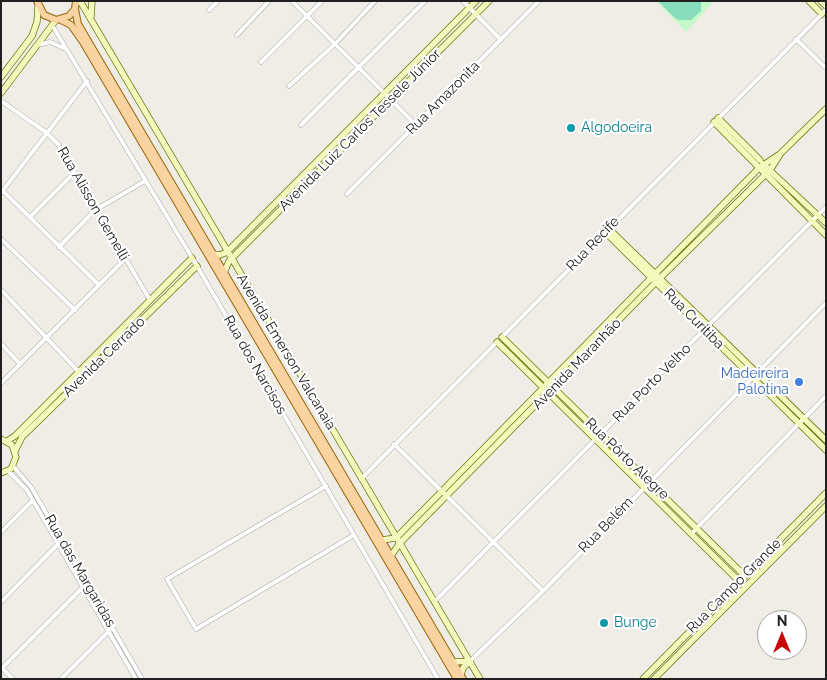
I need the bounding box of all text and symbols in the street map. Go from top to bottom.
street label: Avenida Luiz Carlos Tessele Júnior [276,46,444,214]
street label: Rua Amazonita [403,58,483,138]
place label: Algodoeira [581,120,652,136]
marker: Algodoeira [565,122,577,134]
street label: Rua Alisson Gemelli [54,144,132,264]
street label: Rua Recife [563,213,623,275]
street label: Avenida Emerson Valcanaia [233,271,339,433]
street label: Rua Curitiba [660,285,728,353]
street label: Rua dos Narcisos [220,312,290,418]
street label: Avenida Cerrado [59,314,149,400]
street label: Avenida Maranhão [529,315,625,413]
street label: Rua Porto Velho [609,340,695,426]
place label: Madeireira Palotina [721,366,789,398]
marker: Madeireira Palotina [793,376,805,388]
street label: Rua Pôrto Alegre [582,415,672,503]
street label: Rua Belém [575,494,637,556]
street label: Rua das Margaridas [41,512,119,630]
street label: Rua Campo Grande [683,535,785,637]
north arrow [757,610,807,660]
text: N [777,613,787,629]
place label: Bunge [614,615,657,631]
marker: Bunge [598,617,610,629]

